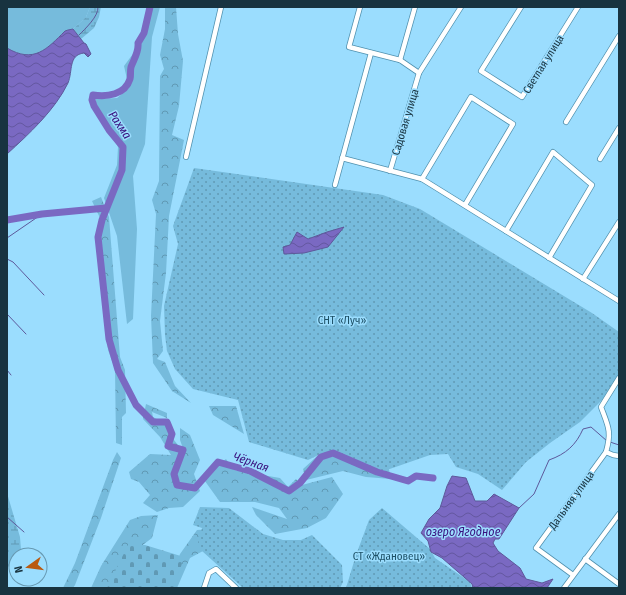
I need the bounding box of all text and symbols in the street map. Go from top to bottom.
street label: Светлая улица [520,33,567,96]
street label: Садовая улица [389,87,422,157]
water label: Рахма [106,108,134,142]
park label: СНТ «Луч» [318,314,366,327]
water label: Чёрная [231,449,271,475]
street label: Дальняя улица [545,468,597,533]
water label: озеро Ягодное [426,525,501,539]
north arrow [8,547,48,587]
park label: СТ «Ждановец» [353,550,425,563]
text: N [12,565,26,574]

